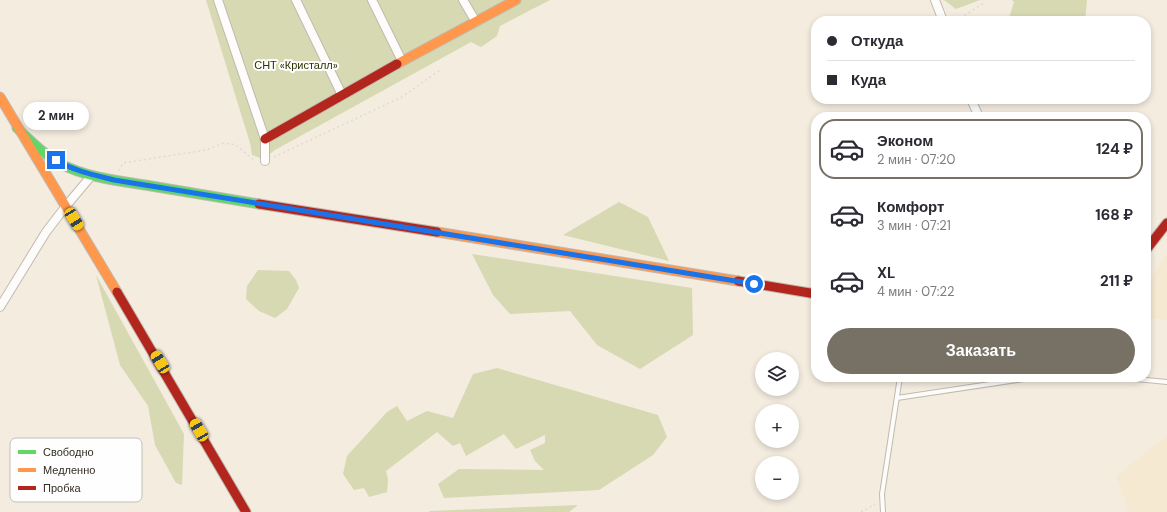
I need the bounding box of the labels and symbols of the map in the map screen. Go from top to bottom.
park label: СНТ «Кристалл» [254,58,338,72]
callout: 2 мин [23,102,89,130]
route end [47,151,65,169]
car [63,206,85,232]
route start [745,275,763,293]
car [149,349,171,375]
car [188,417,210,443]
legend [10,438,142,502]
text: Свободно [43,445,94,459]
text: Медленно [43,463,95,477]
text: Пробка [43,481,81,495]

